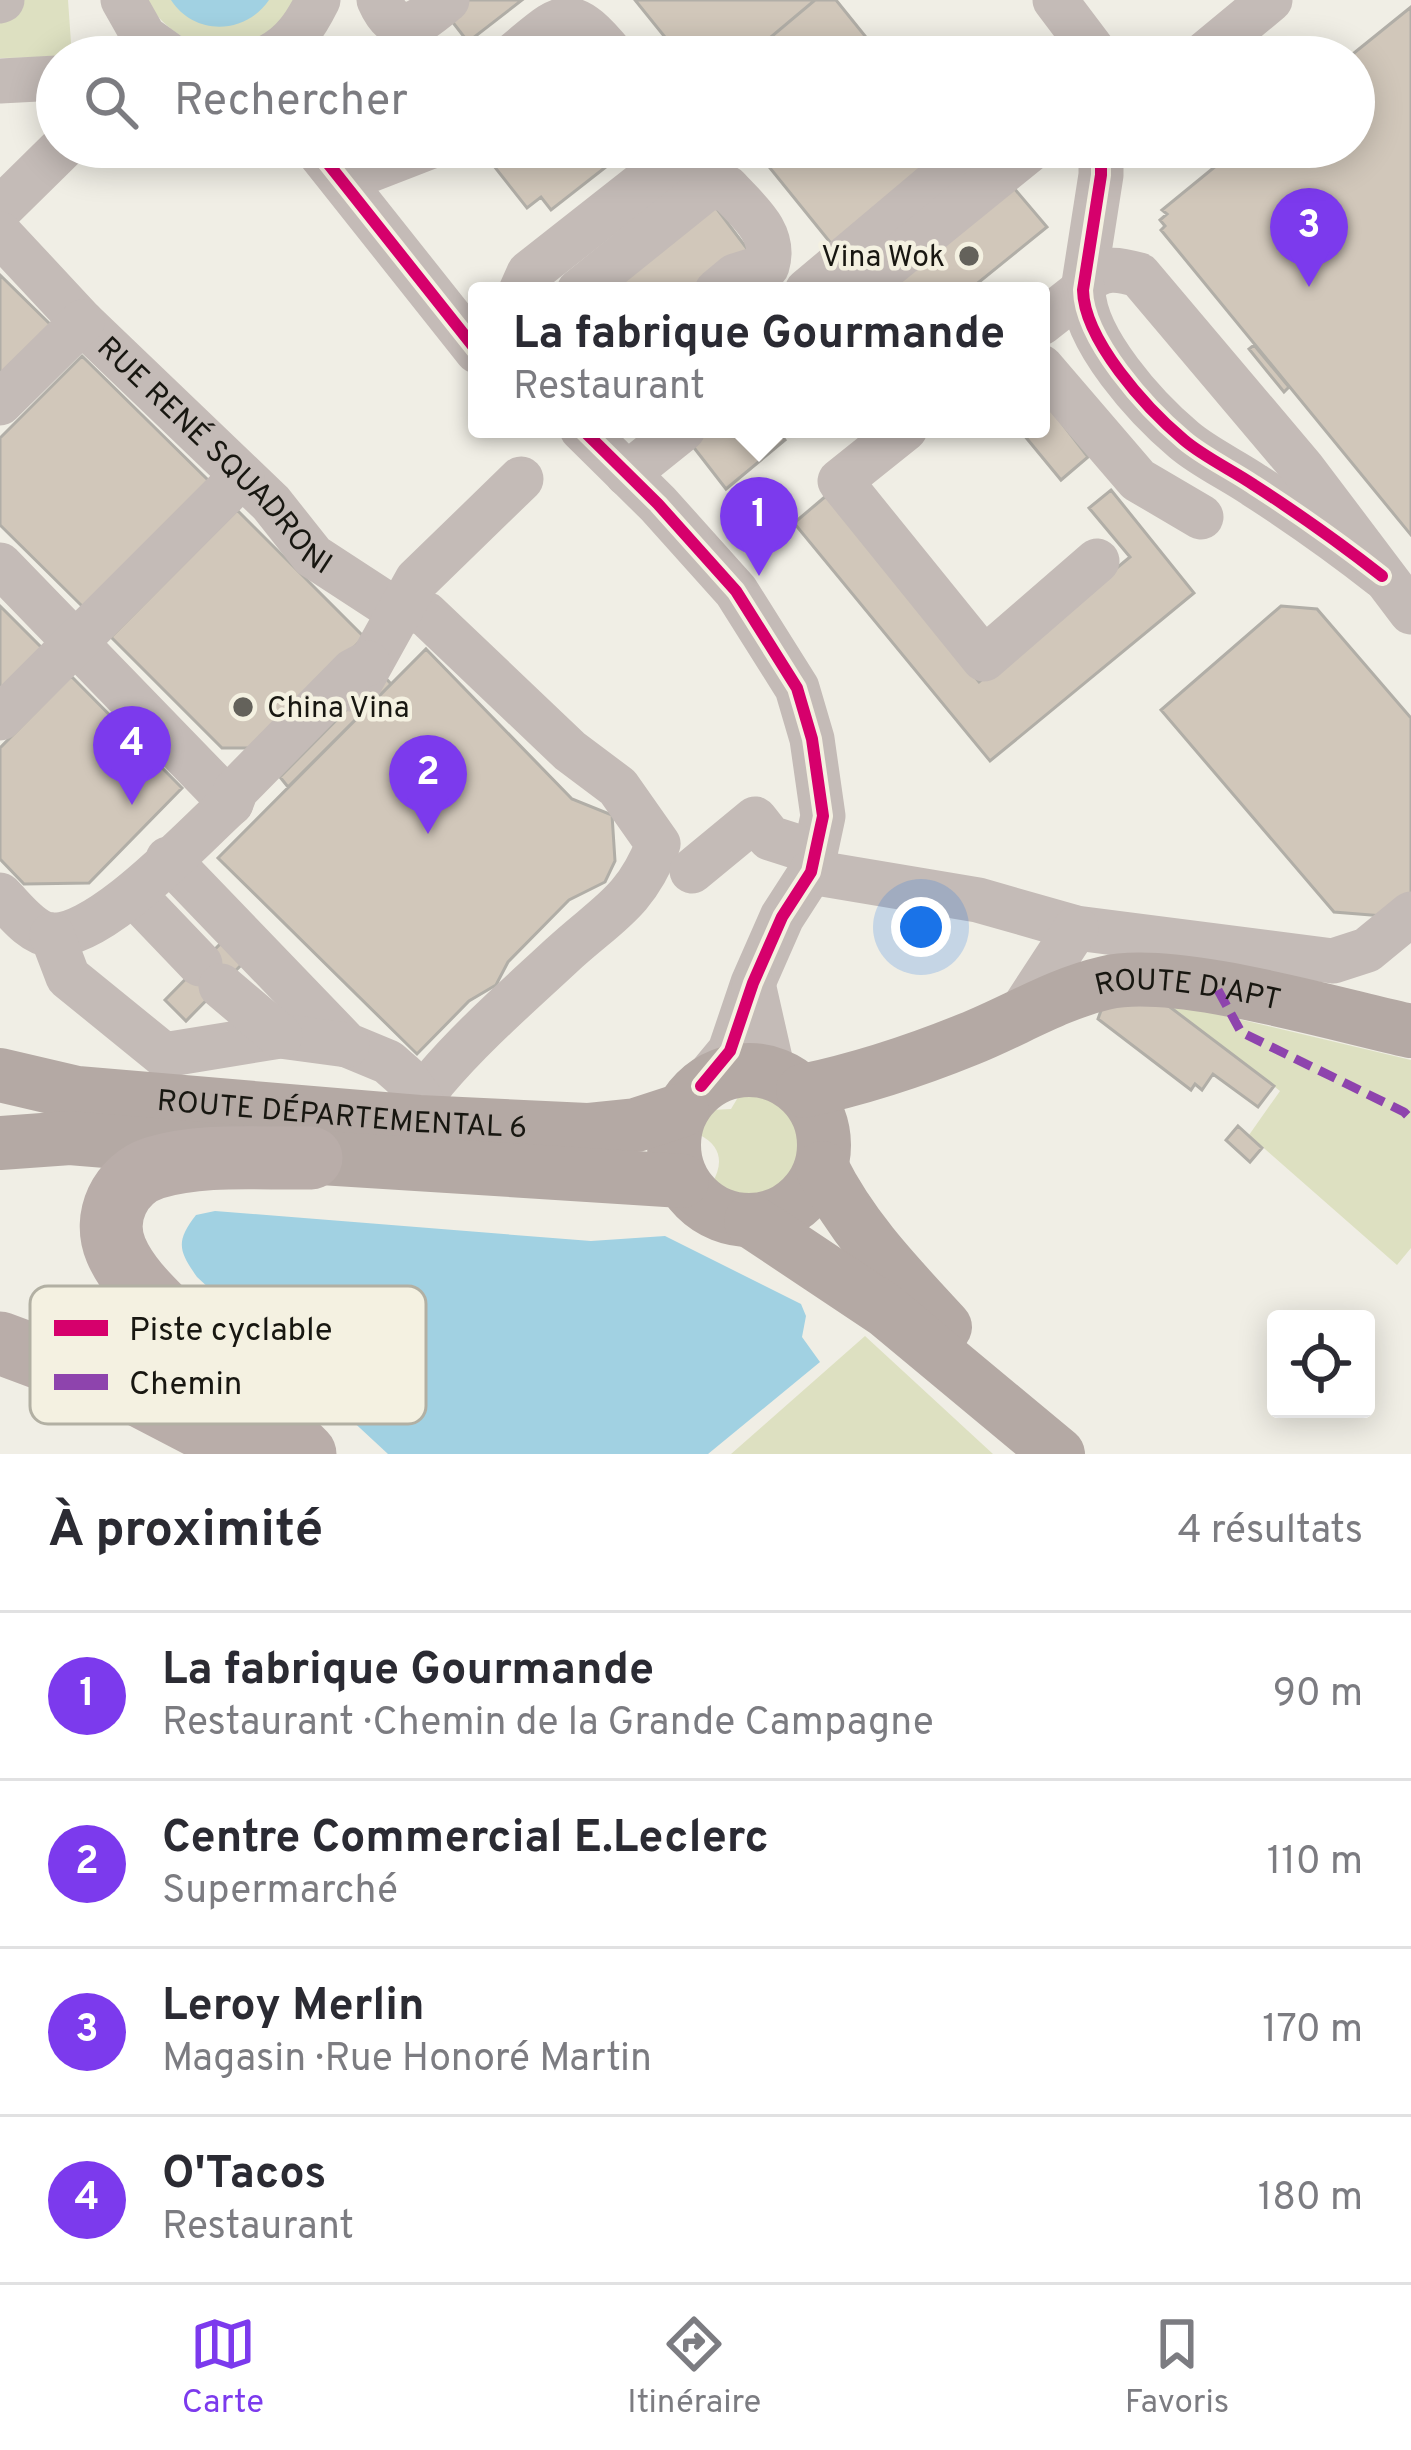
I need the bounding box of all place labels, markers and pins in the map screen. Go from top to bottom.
pin: 3 [1270,188,1348,287]
place label: Vina Wok [821,240,945,277]
marker: Vina Wok [956,243,982,269]
pin: 1 [720,477,798,576]
place label: China Vina [267,691,410,728]
marker: China Vina [230,694,256,720]
pin: 4 [93,706,171,805]
pin: 2 [389,735,467,834]

